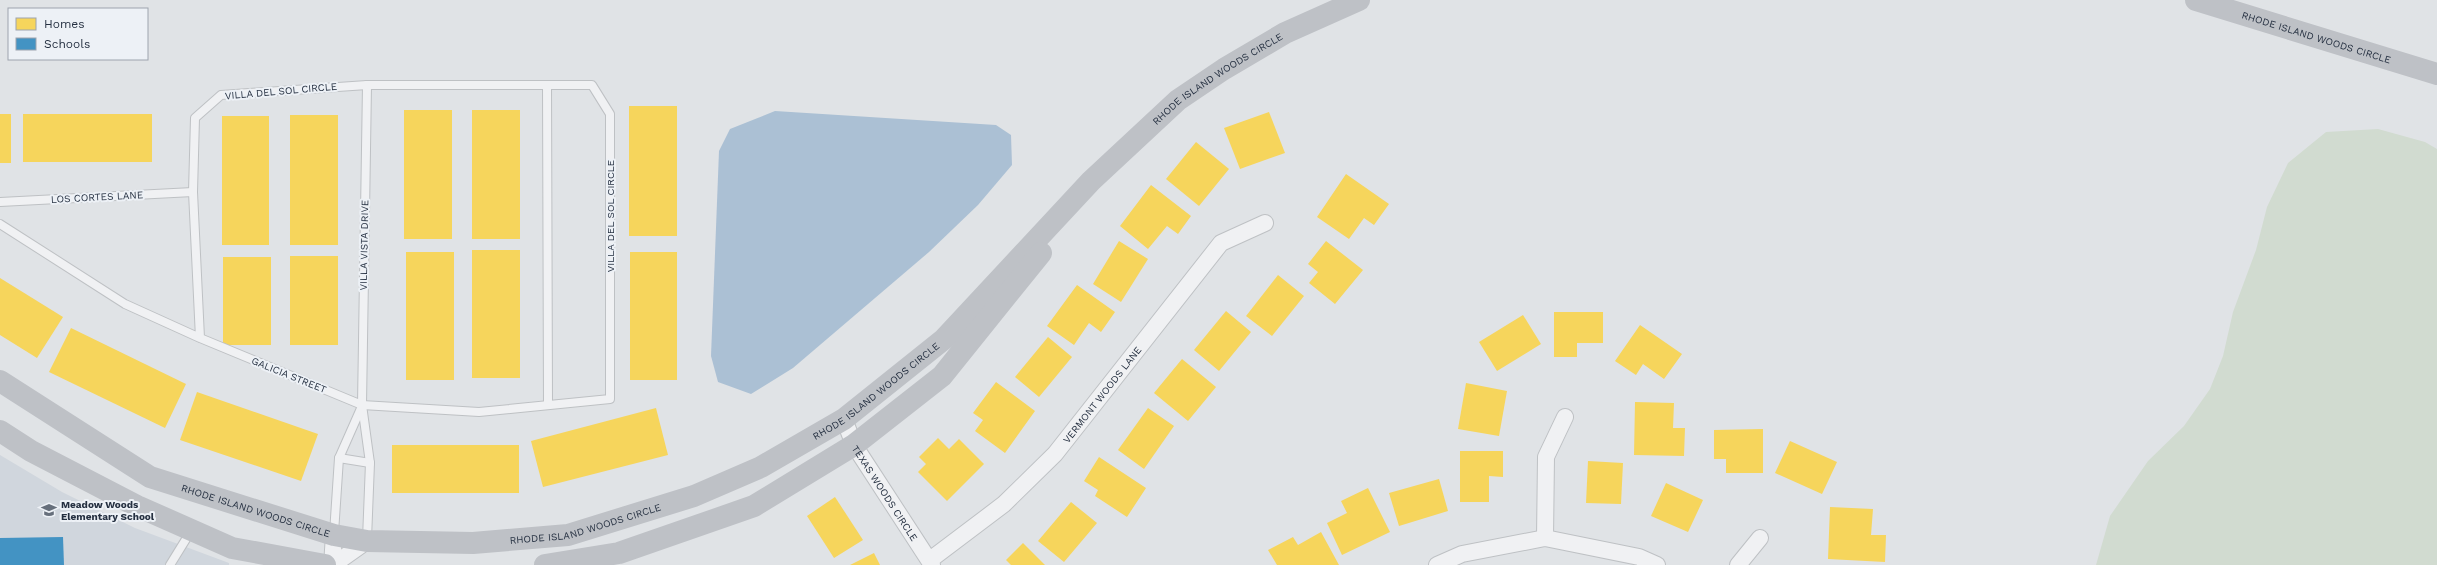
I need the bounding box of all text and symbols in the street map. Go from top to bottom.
legend [8,8,148,60]
street label: RHODE ISLAND WOODS CIRCLE [2241,9,2392,65]
text: Homes [44,17,85,31]
street label: RHODE ISLAND WOODS CIRCLE [1150,30,1284,127]
text: Schools [44,37,90,51]
street label: VILLA DEL SOL CIRCLE [225,81,337,101]
street label: VILLA DEL SOL CIRCLE [605,160,616,272]
street label: LOS CORTES LANE [51,189,143,205]
street label: VILLA VISTA DRIVE [358,200,370,290]
street label: RHODE ISLAND WOODS CIRCLE [811,340,941,442]
street label: VERMONT WOODS LANE [1061,344,1143,445]
street label: GALICIA STREET [250,355,328,395]
street label: TEXAS WOODS CIRCLE [850,443,920,543]
street label: RHODE ISLAND WOODS CIRCLE [180,482,332,539]
place label: Meadow Woods Elementary School [61,499,155,522]
school or university icon: Meadow Woods Elementary School [40,501,58,519]
street label: RHODE ISLAND WOODS CIRCLE [509,501,662,545]

